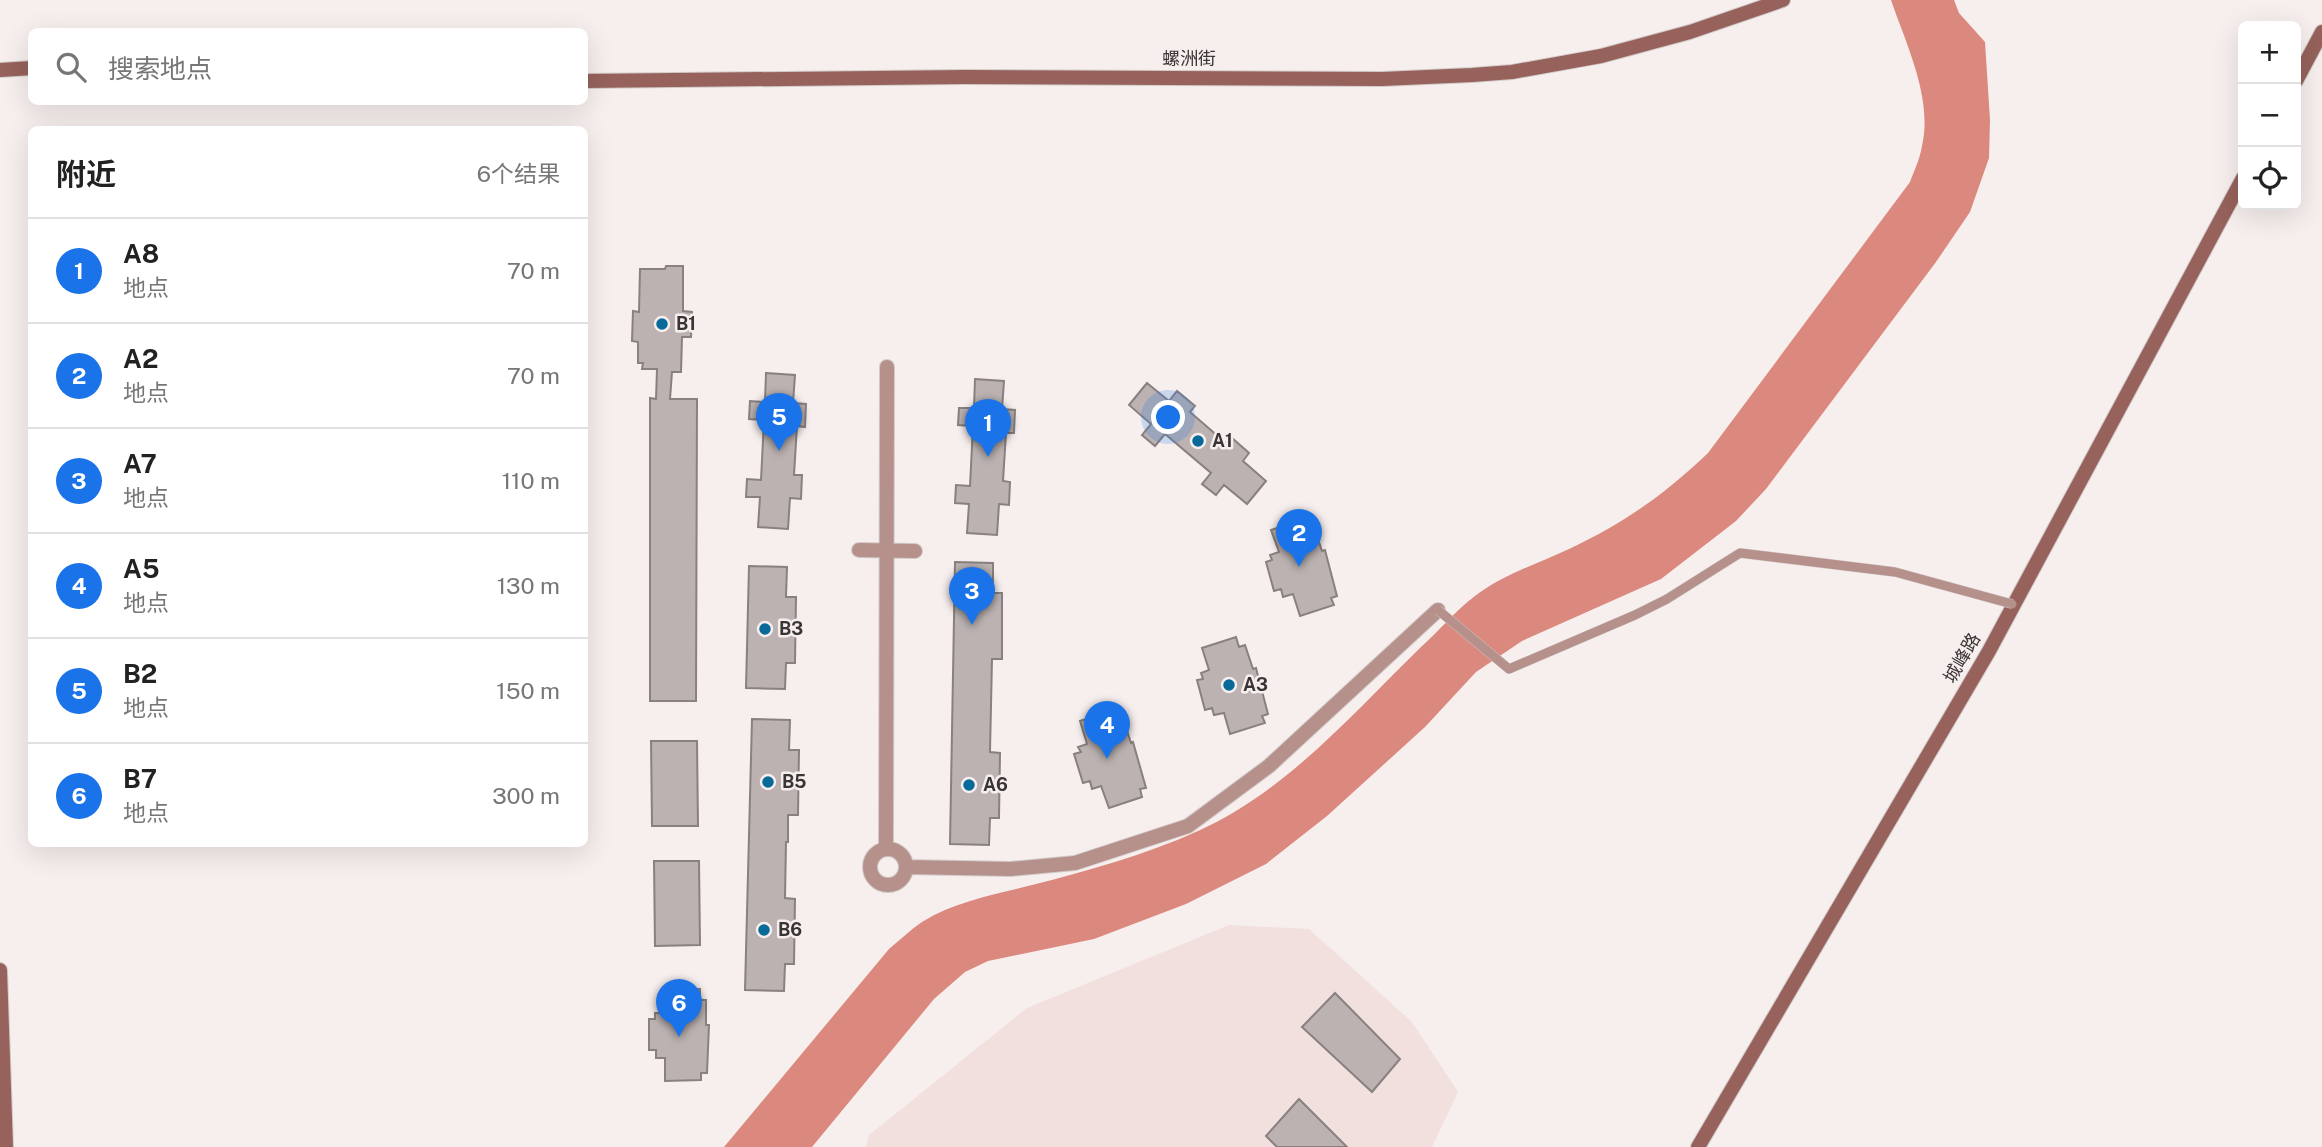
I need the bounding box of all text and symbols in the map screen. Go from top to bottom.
map controls [2238,21,2301,210]
button: + [2238,21,2301,84]
search box [28,28,588,105]
icon: search [52,48,90,86]
street label: 螺洲街 [1162,48,1216,69]
text: 搜索地点 [108,53,212,84]
button: − [2238,84,2301,147]
button: locate [2238,147,2301,210]
text: 附近 [56,156,116,192]
text: 6个结果 [477,160,560,187]
text: A8 [123,238,159,269]
text: 1 [74,257,84,284]
text: 70 m [507,257,560,284]
text: 地点 [123,274,169,301]
place label: B1 [676,313,696,334]
marker: B1 [654,316,670,332]
text: A2 [123,343,158,374]
text: 2 [72,362,86,389]
text: 70 m [507,362,560,389]
text: 地点 [123,379,169,406]
pin: 5 [756,393,802,451]
pin: 1 [965,399,1011,457]
your location [1151,400,1185,434]
place label: A1 [1212,430,1233,451]
marker: A1 [1190,433,1206,449]
text: A7 [123,448,157,479]
text: 3 [71,467,87,494]
text: 110 m [502,467,560,494]
text: 地点 [123,484,169,511]
pin: 2 [1276,509,1322,567]
text: A5 [123,553,159,584]
pin: 3 [949,567,995,625]
text: 4 [71,572,87,599]
text: 130 m [497,572,560,599]
text: 地点 [123,589,169,616]
place label: B3 [779,618,803,639]
marker: B3 [757,621,773,637]
street label: 城峰路 [1939,629,1984,686]
text: B2 [123,658,157,689]
place label: A3 [1243,674,1268,695]
text: 5 [71,677,87,704]
text: 150 m [496,677,560,704]
marker: A3 [1221,677,1237,693]
text: 地点 [123,694,169,721]
pin: 4 [1084,701,1130,759]
text: B7 [123,763,157,794]
place label: B5 [782,771,806,792]
marker: B5 [760,774,776,790]
place label: A6 [983,774,1008,795]
marker: A6 [961,777,977,793]
text: 6 [71,782,87,809]
text: 300 m [492,782,560,809]
text: 地点 [123,799,169,826]
place label: B6 [778,919,802,940]
marker: B6 [756,922,772,938]
pin: 6 [656,979,702,1037]

